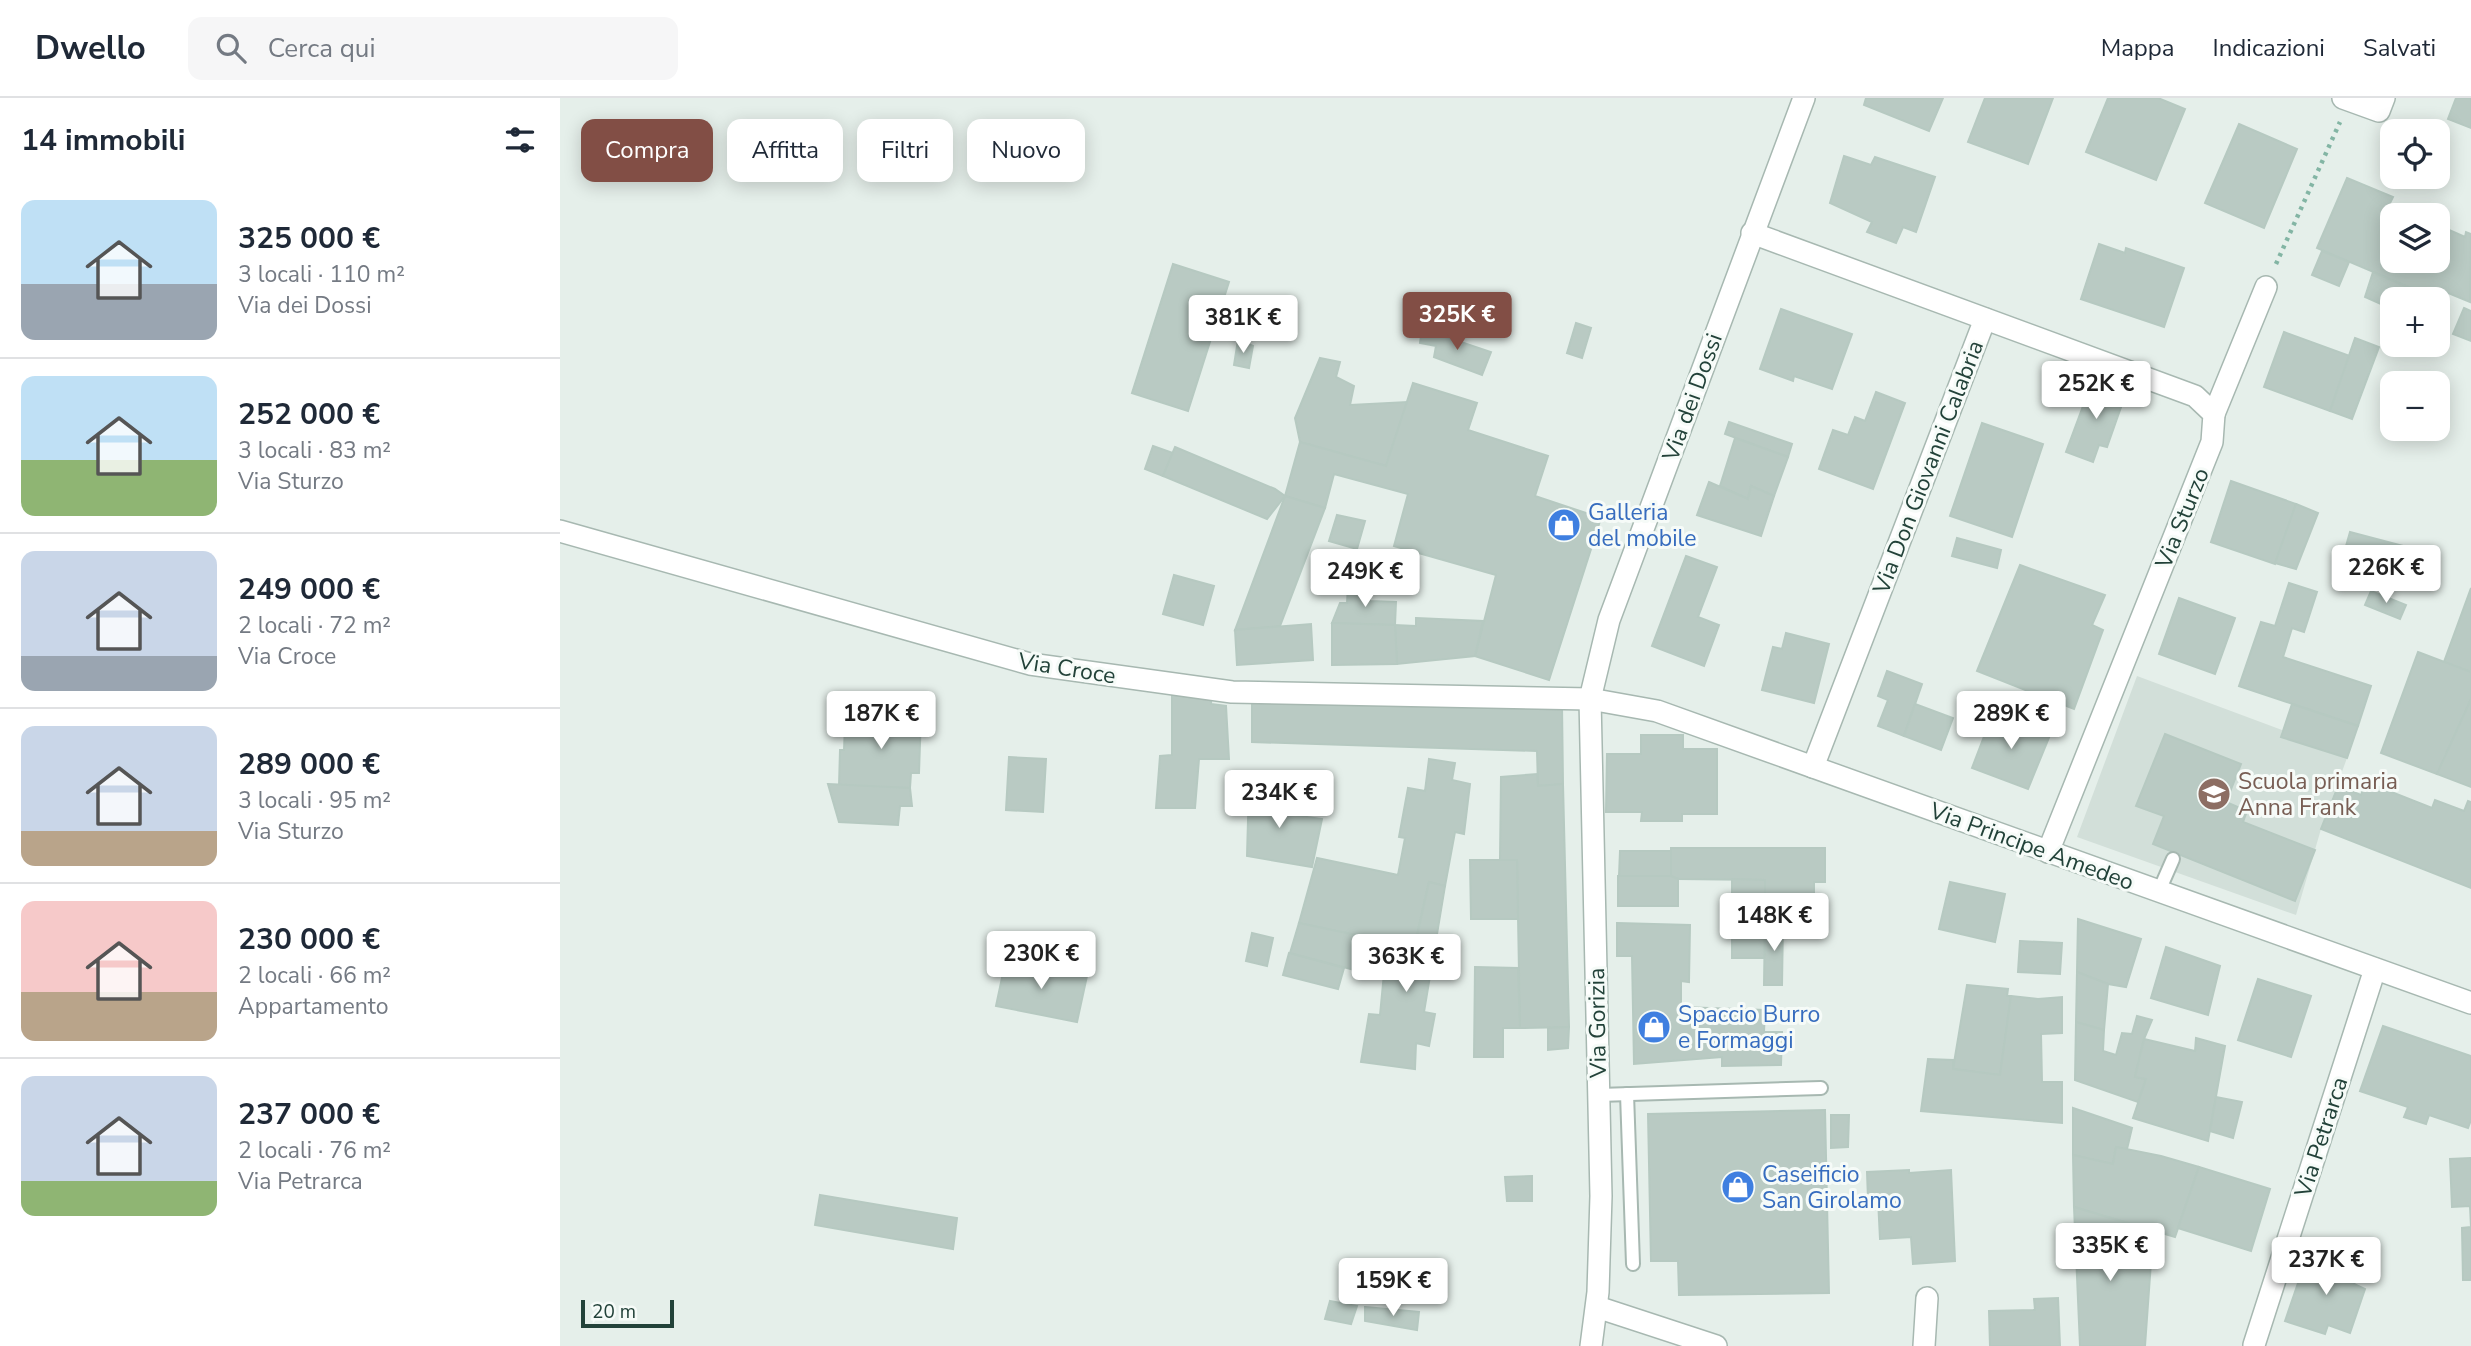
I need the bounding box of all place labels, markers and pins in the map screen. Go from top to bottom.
pin: 325K € [1400,292,1514,352]
pin: 381K € [1186,296,1300,355]
pin: 252K € [2039,362,2153,421]
place label: Galleria del mobile [1588,497,1697,554]
shop icon: Galleria del mobile [1545,506,1583,544]
pin: 226K € [2329,546,2443,605]
pin: 249K € [1308,550,1422,609]
pin: 187K € [824,692,938,751]
pin: 289K € [1954,692,2068,751]
place label: Scuola primaria Anna Frank [2238,766,2398,823]
pin: 234K € [1222,770,1336,830]
school or university icon: Scuola primaria Anna Frank [2195,775,2233,813]
pin: 148K € [1717,894,1831,953]
pin: 230K € [984,932,1098,991]
pin: 363K € [1349,934,1463,994]
place label: Spaccio Burro e Formaggi [1678,999,1820,1056]
shop icon: Spaccio Burro e Formaggi [1635,1008,1673,1046]
place label: Caseificio San Girolamo [1762,1159,1902,1216]
shop icon: Caseificio San Girolamo [1719,1168,1757,1206]
pin: 335K € [2053,1224,2167,1283]
pin: 237K € [2269,1238,2383,1297]
pin: 159K € [1336,1258,1450,1318]

